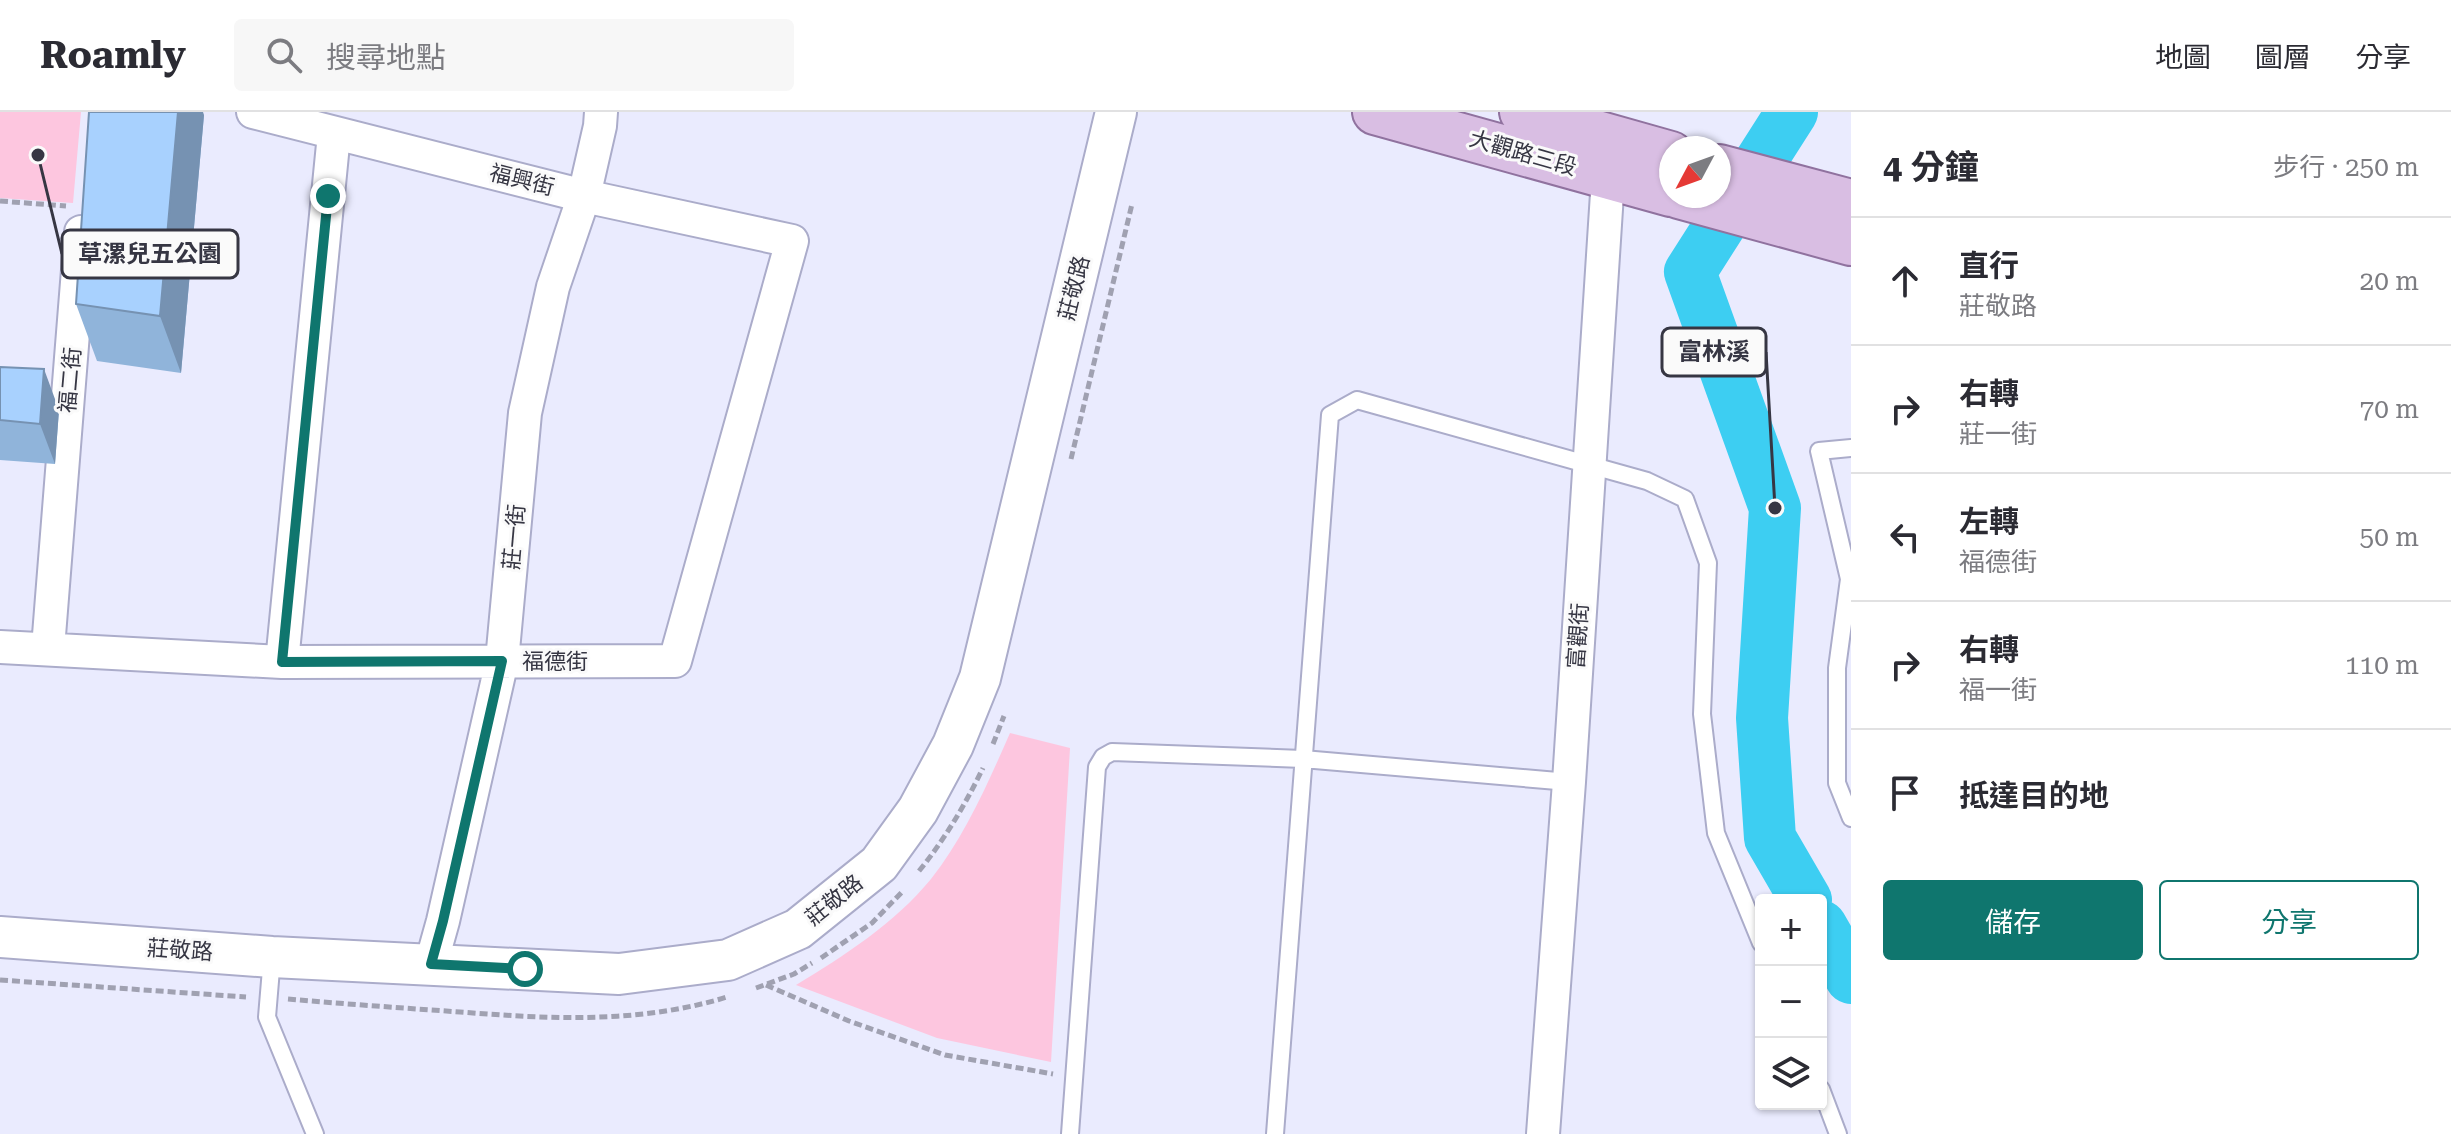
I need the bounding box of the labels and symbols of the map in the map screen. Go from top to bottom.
street label: 大觀路三段 [1467,126,1579,180]
north arrow [1659,136,1731,208]
street label: 福興街 [487,160,557,200]
route end [310,178,346,214]
callout: 草漯兒五公園 [62,230,238,278]
text: 草漯兒五公園 [78,240,222,268]
street label: 莊敬路 [1054,253,1094,323]
callout: 富林溪 [1662,328,1766,376]
text: 富林溪 [1678,338,1750,366]
street label: 福二街 [55,346,85,414]
street label: 莊一街 [499,503,529,571]
street label: 富觀街 [1563,602,1593,670]
street label: 福德街 [522,649,588,674]
street label: 莊敬路 [800,870,868,930]
street label: 莊敬路 [146,935,214,965]
route start [507,951,543,987]

